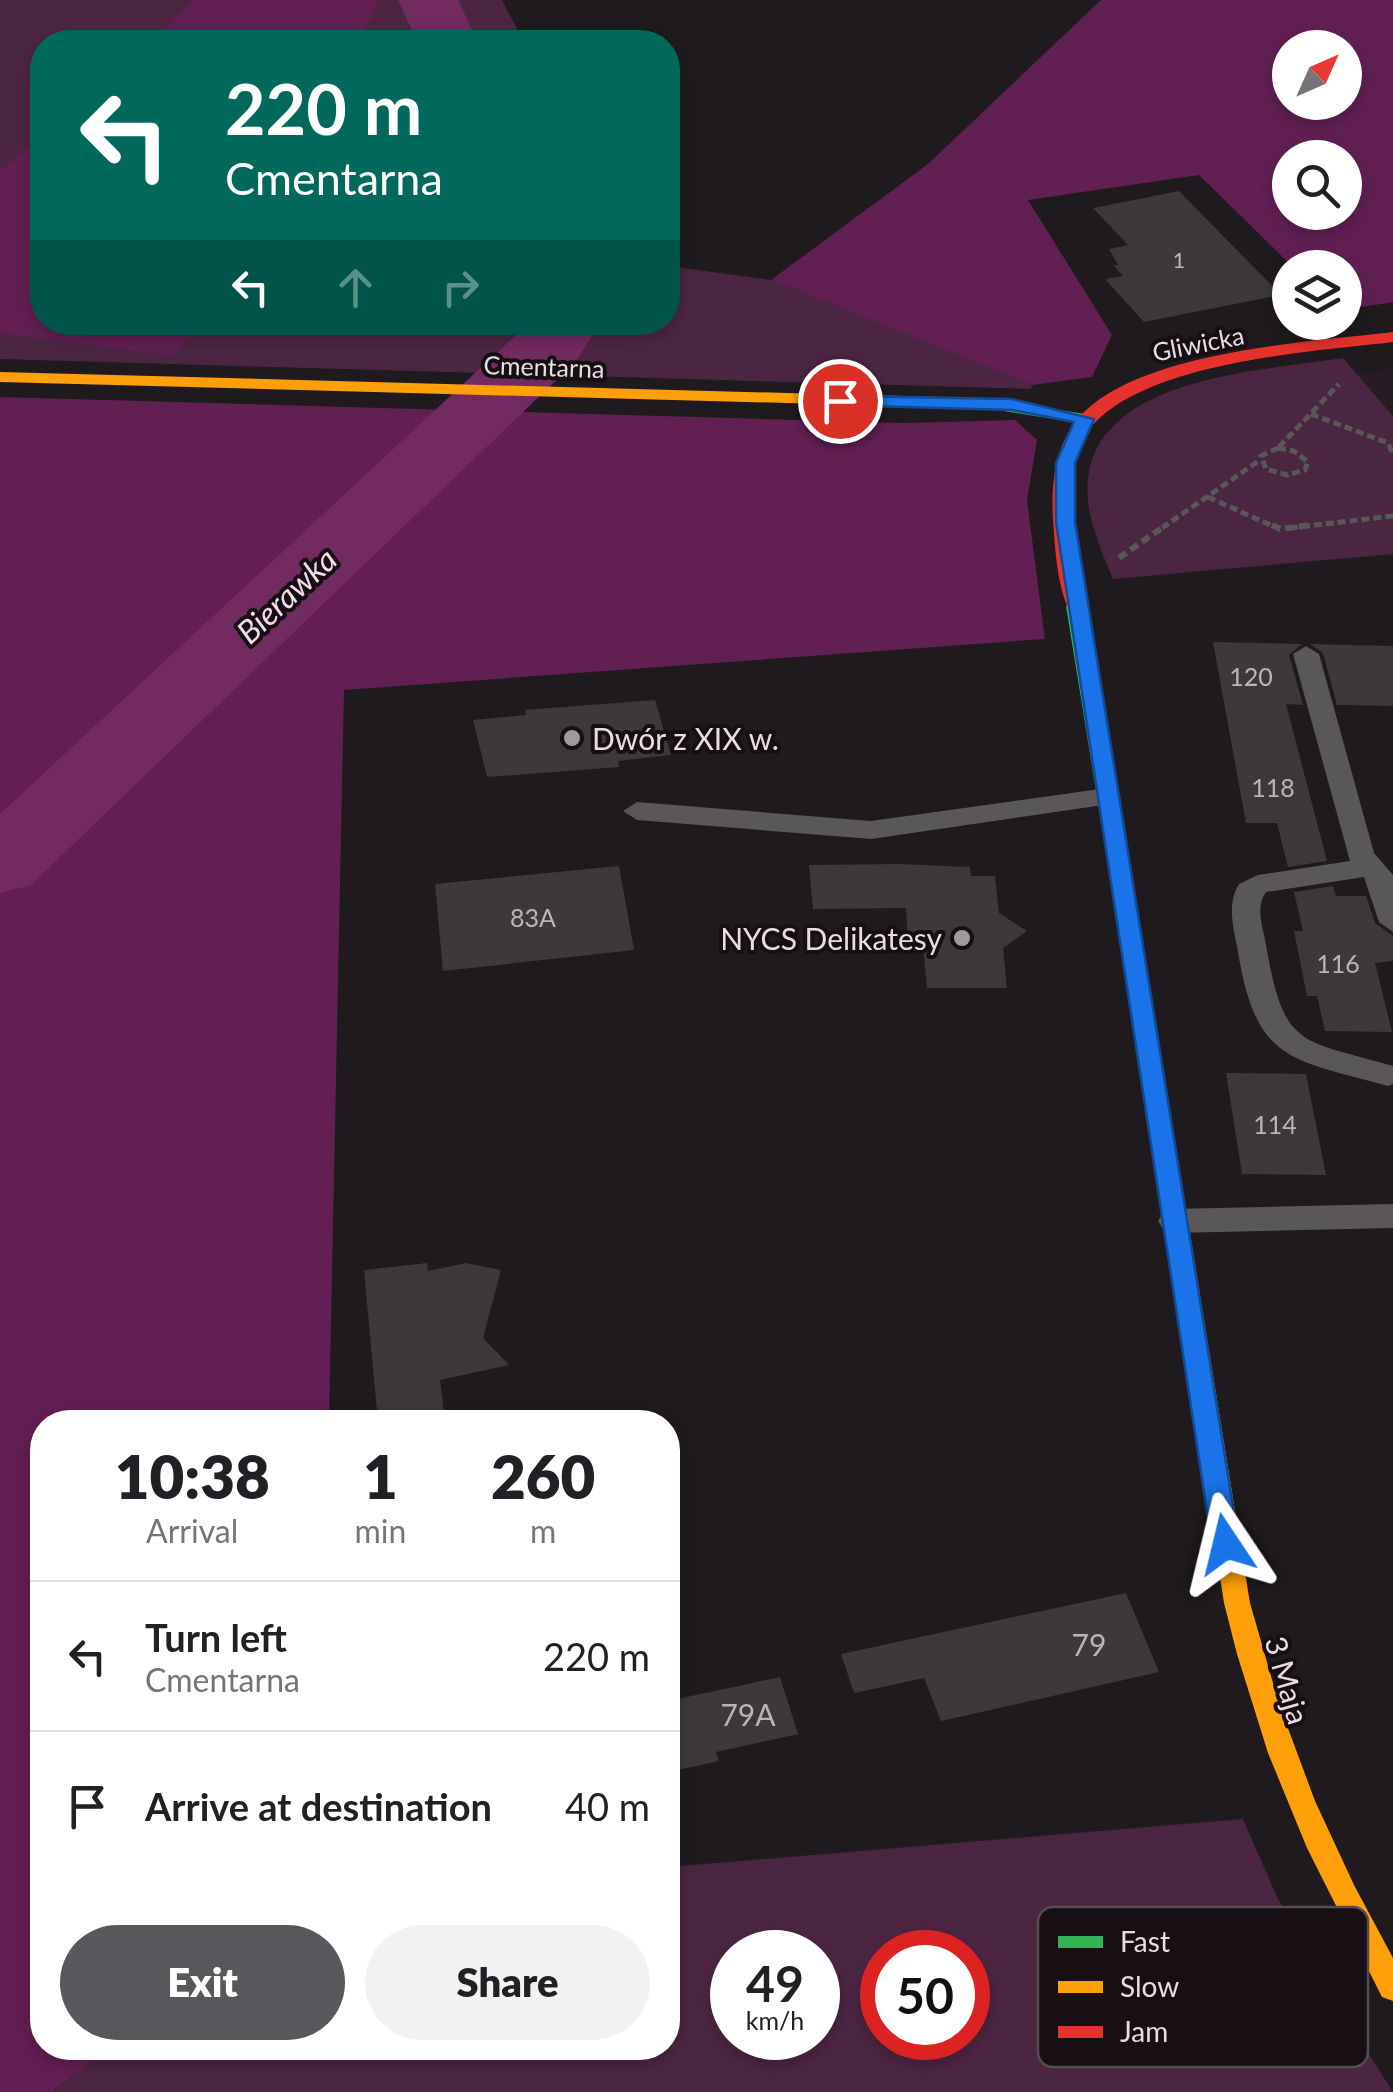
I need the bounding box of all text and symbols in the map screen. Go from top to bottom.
north arrow [1272,30,1362,120]
map controls [1272,30,1362,340]
text: 220 m [225,66,422,150]
icon: left [60,70,190,200]
button: search [1272,140,1362,230]
text: Cmentarna [225,151,443,205]
house number: 1 [1173,246,1185,273]
button: layers [1272,250,1362,340]
icon: left [223,260,278,315]
icon: ahead [328,260,383,315]
icon: right [433,260,488,315]
street label: Gliwicka [1150,319,1246,367]
street label: Cmentarna [483,349,605,383]
pin [798,359,883,444]
icon: arrive [813,374,868,429]
water label: Bierawka [228,539,344,651]
house number: 120 [1229,661,1273,691]
place label: Dwór z XIX w. [592,720,779,756]
marker: Dwór z XIX w. [561,727,583,749]
house number: 118 [1251,772,1295,802]
house number: 83A [510,902,556,932]
place label: NYCS Delikatesy [720,920,943,956]
marker: NYCS Delikatesy [951,927,973,949]
house number: 116 [1316,948,1360,978]
house number: 114 [1253,1109,1297,1139]
text: 10:38 [115,1440,270,1512]
text: 1 [363,1440,398,1512]
text: 260 [491,1440,595,1512]
position arrow [1174,1492,1278,1596]
text: Arrival [146,1511,238,1550]
text: min [354,1511,406,1550]
text: m [530,1511,556,1550]
text: Turn left [145,1614,287,1660]
house number: 79 [1072,1626,1106,1662]
icon: left [60,1629,115,1684]
street label: 3 Maja [1258,1632,1318,1728]
text: 220 m [543,1633,650,1679]
text: Cmentarna [145,1660,300,1699]
house number: 79A [720,1696,776,1732]
icon: arrive [60,1779,115,1834]
text: Arrive at destination [145,1783,492,1829]
text: 40 m [565,1783,650,1829]
legend [1038,1907,1368,2067]
text: Fast [1120,1924,1170,1958]
button: Exit [60,1925,345,2040]
button: Share [365,1925,650,2040]
speed limit sign: 50 [860,1930,990,2060]
text: 49 [746,1953,804,2013]
text: Slow [1120,1969,1179,2003]
text: km/h [746,2005,804,2035]
text: Jam [1120,2014,1168,2048]

